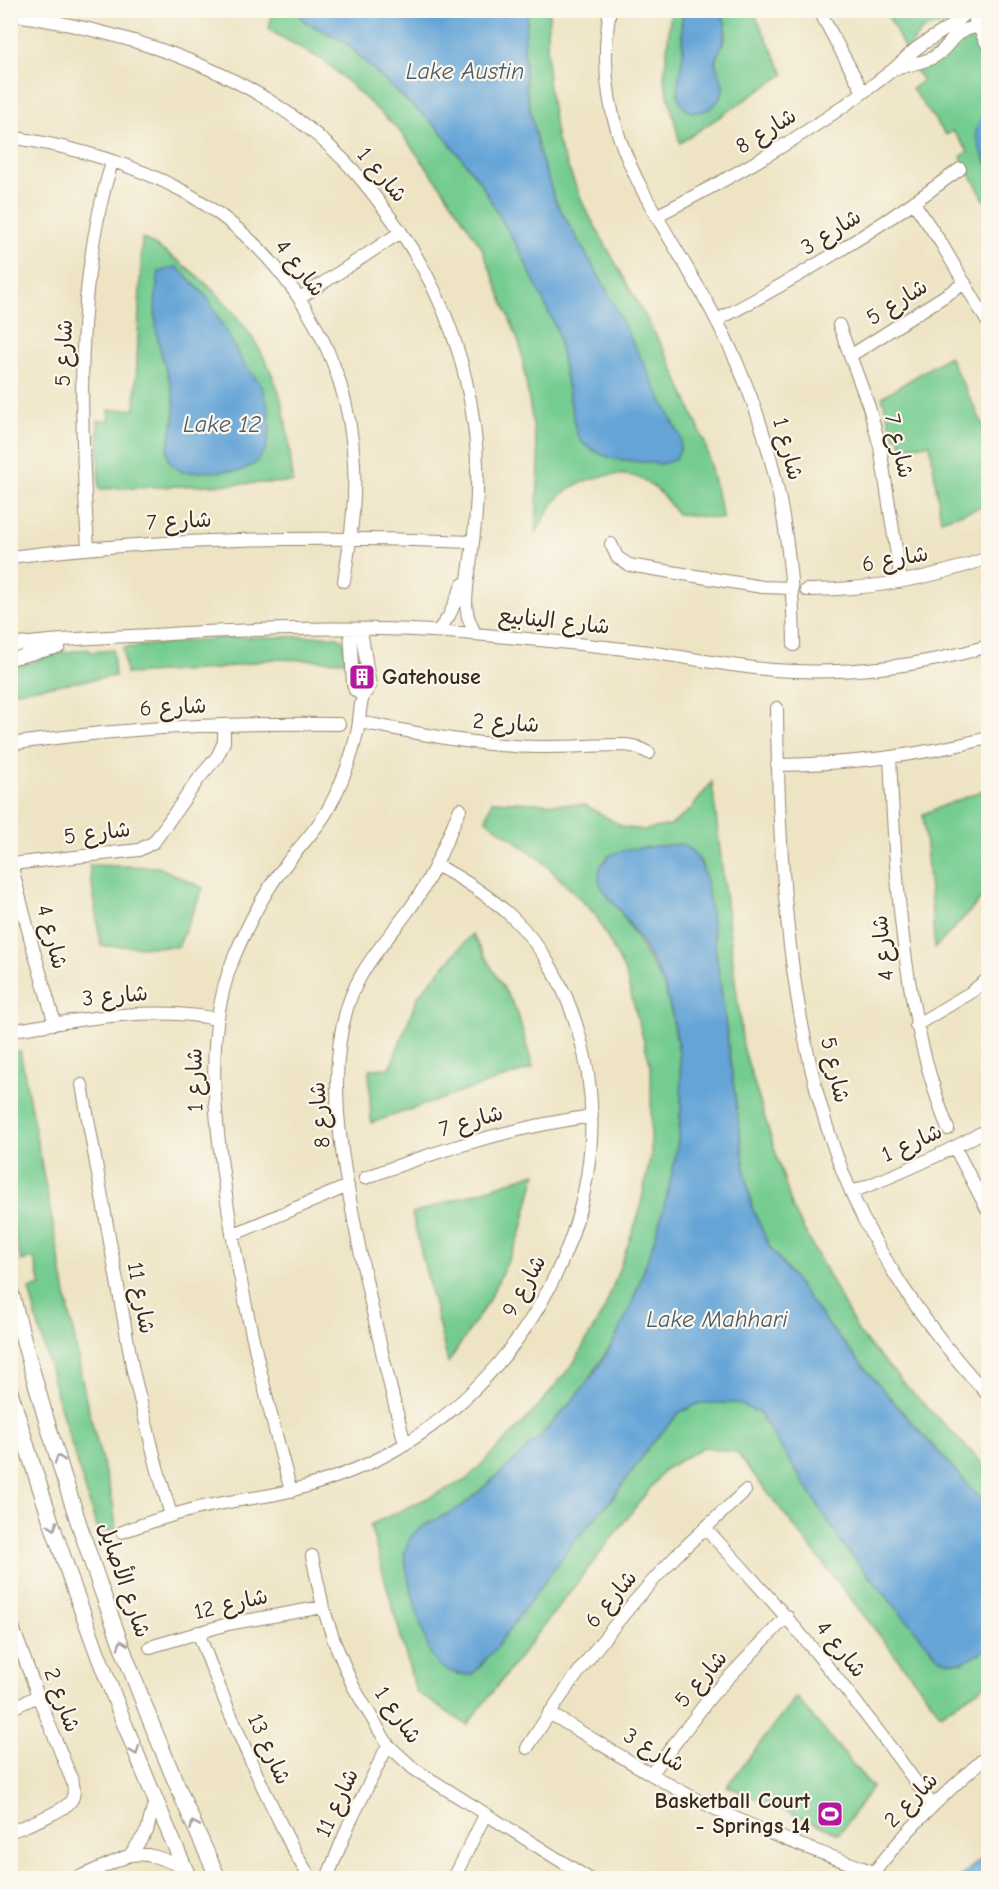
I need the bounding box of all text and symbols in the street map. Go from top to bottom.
water label: Lake Austin [406,57,524,85]
street label: شارع 8 [731,102,802,161]
street label: شارع 1 [350,142,412,209]
street label: شارع 3 [796,203,867,262]
street label: شارع 4 [268,234,330,303]
street label: شارع 5 [862,273,933,332]
street label: شارع 5 [50,319,80,387]
water label: Lake 12 [183,410,261,438]
street label: شارع 7 [877,411,919,481]
street label: شارع 1 [765,415,809,484]
street label: شارع 7 [146,506,212,538]
street label: شارع 6 [860,540,931,580]
street label: شارع الينابيع [497,602,611,642]
building icon: Gatehouse [347,662,377,692]
place label: Gatehouse [382,664,481,690]
street label: شارع 6 [139,692,207,724]
street label: شارع 2 [472,708,540,740]
street label: شارع 5 [62,816,132,852]
street label: شارع 4 [29,902,73,973]
street label: شارع 4 [867,914,901,982]
street label: شارع 3 [81,980,149,1014]
street label: شارع 5 [813,1034,855,1106]
street label: شارع 1 [181,1048,211,1112]
street label: شارع 8 [304,1081,338,1149]
street label: شارع 7 [436,1099,507,1144]
street label: شارع 1 [878,1118,947,1170]
street label: شارع 9 [496,1251,553,1322]
street label: شارع 11 [120,1260,160,1336]
water label: Lake Mahhari [646,1305,788,1333]
one-way arrow [54,1455,66,1465]
street label: شارع الأصايل [90,1518,159,1642]
one-way arrow [46,1521,58,1531]
street label: شارع 6 [580,1565,644,1634]
street label: شارع 12 [191,1583,271,1627]
street label: شارع 4 [809,1615,872,1684]
one-way arrow [116,1639,129,1650]
street label: شارع 5 [669,1645,734,1714]
street label: شارع 2 [37,1664,86,1736]
street label: شارع 1 [367,1681,427,1750]
street label: شارع 13 [240,1710,296,1789]
street label: شارع 3 [618,1722,689,1780]
one-way arrow [128,1745,140,1756]
street label: شارع 11 [310,1765,366,1842]
street label: شارع 2 [879,1767,945,1834]
place label: Basketball Court - Springs 14 [655,1788,811,1839]
sports icon: Basketball Court - Springs 14 [815,1799,845,1829]
one-way arrow [189,1821,201,1832]

